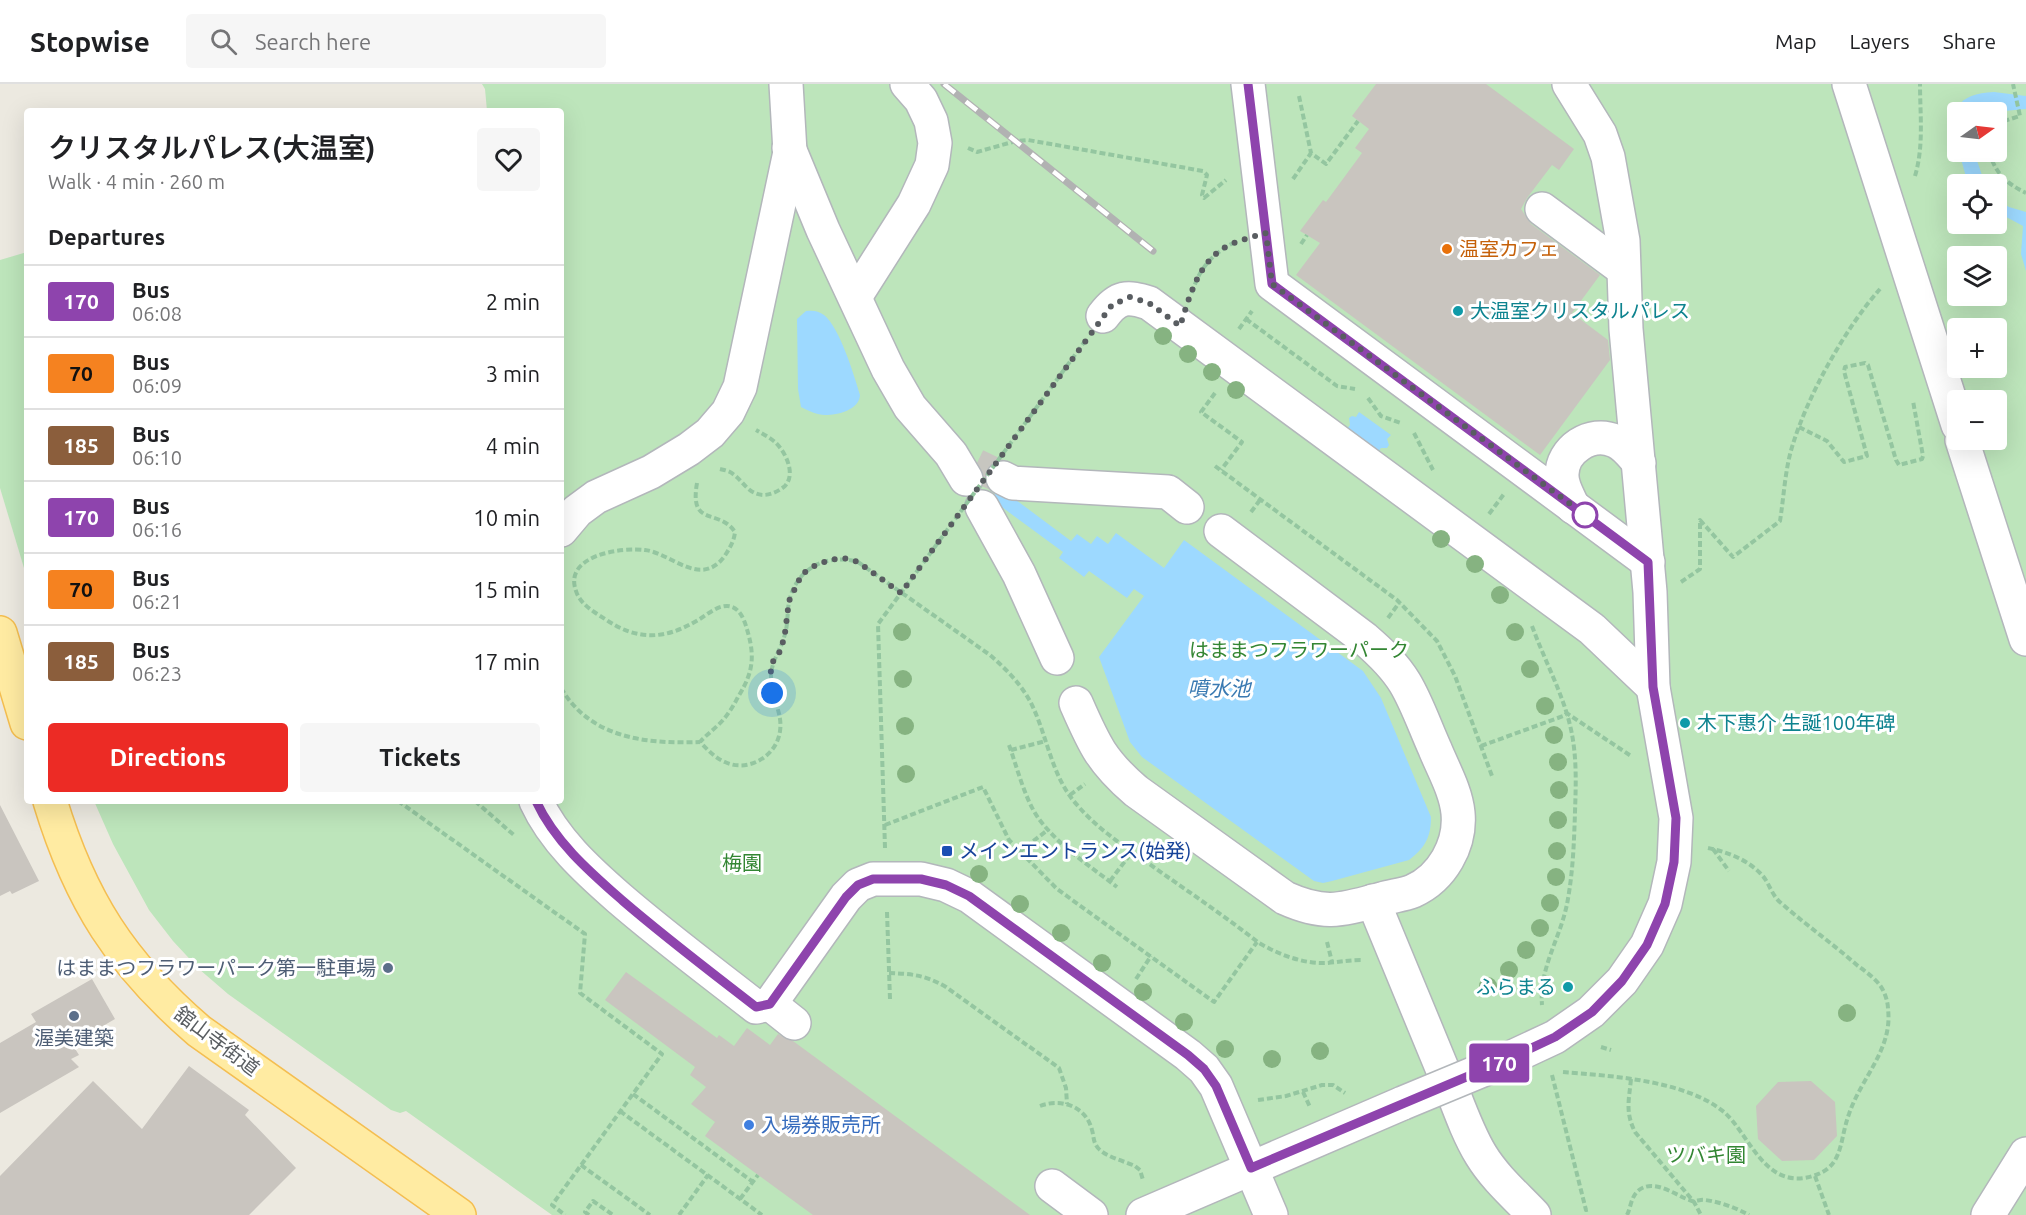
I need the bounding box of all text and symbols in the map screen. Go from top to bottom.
search box [186,14,606,68]
icon: search [207,25,240,58]
text: Stopwise [30,26,150,57]
text: Search here [255,29,371,54]
text: Map [1775,29,1816,53]
text: Layers [1849,29,1910,53]
text: Share [1943,29,1996,53]
north arrow [1947,102,2007,162]
map controls [1947,102,2007,450]
button: heart [477,128,540,191]
text: クリスタルパレス(大温室) [48,132,375,163]
text: Walk · 4 min · 260 m [48,170,225,193]
button: locate [1947,174,2007,234]
text: Departures [48,224,165,249]
place label: 温室カフェ [1459,237,1559,260]
marker: 温室カフェ [1440,242,1454,256]
button: layers [1947,246,2007,306]
text: Bus [132,277,170,302]
text: 170 [63,289,99,313]
text: 2 min [486,289,540,314]
place label: 大温室クリスタルパレス [1470,299,1690,322]
text: 06:08 [132,302,182,325]
marker: 大温室クリスタルパレス [1451,304,1465,318]
button: + [1947,318,2007,378]
text: Bus [132,349,170,374]
text: 70 [69,361,93,385]
text: 3 min [486,361,540,386]
text: 06:09 [132,374,182,397]
button: − [1947,390,2007,450]
text: Bus [132,421,170,446]
text: 185 [63,433,99,457]
text: 4 min [486,433,540,458]
text: 06:10 [132,446,182,469]
text: Bus [132,493,170,518]
unlabelled marker [1572,502,1598,528]
text: 170 [63,505,99,529]
text: 10 min [473,505,540,530]
text: 06:16 [132,518,182,541]
text: Bus [132,565,170,590]
text: 70 [69,577,93,601]
text: 15 min [473,577,540,602]
text: 06:21 [132,590,182,613]
text: Bus [132,637,170,662]
park label: はままつフラワーパーク [1189,638,1409,661]
text: 185 [63,649,99,673]
text: 17 min [473,649,540,674]
text: 06:23 [132,662,182,685]
water label: 噴水池 [1188,676,1252,700]
your location [757,678,787,708]
place label: 木下惠介 生誕100年碑 [1697,711,1895,734]
marker: 木下惠介 生誕100年碑 [1678,716,1692,730]
button: Directions [48,723,288,792]
button: Tickets [300,723,540,792]
place label: メインエントランス(始発) [959,839,1191,862]
marker: メインエントランス(始発) [940,844,954,858]
park label: 梅園 [722,851,762,874]
place label: はままつフラワーパーク第一駐車場 [56,956,376,979]
marker: はままつフラワーパーク第一駐車場 [381,961,395,975]
place label: ふらまる [1476,975,1556,998]
marker: ふらまる [1561,980,1575,994]
street label: 舘山寺街道 [170,1001,264,1080]
marker: 渥美建築 [67,1009,81,1023]
place label: 渥美建築 [34,1026,114,1049]
line badge: 170 [1464,1044,1534,1082]
text: 170 [1481,1051,1517,1075]
place label: 入場券販売所 [761,1113,881,1136]
marker: 入場券販売所 [742,1118,756,1132]
park label: ツバキ園 [1666,1143,1746,1166]

